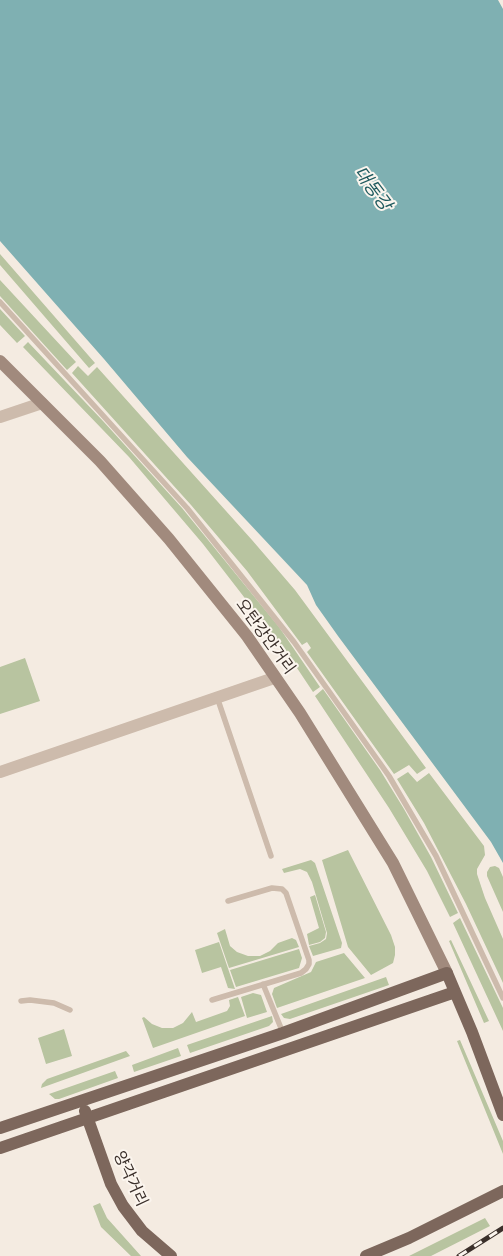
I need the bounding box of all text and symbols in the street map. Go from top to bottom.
water label: 대동강 [348,163,396,215]
street label: 오탄강안거리 [231,596,299,678]
street label: 양각거리 [109,1148,151,1210]

